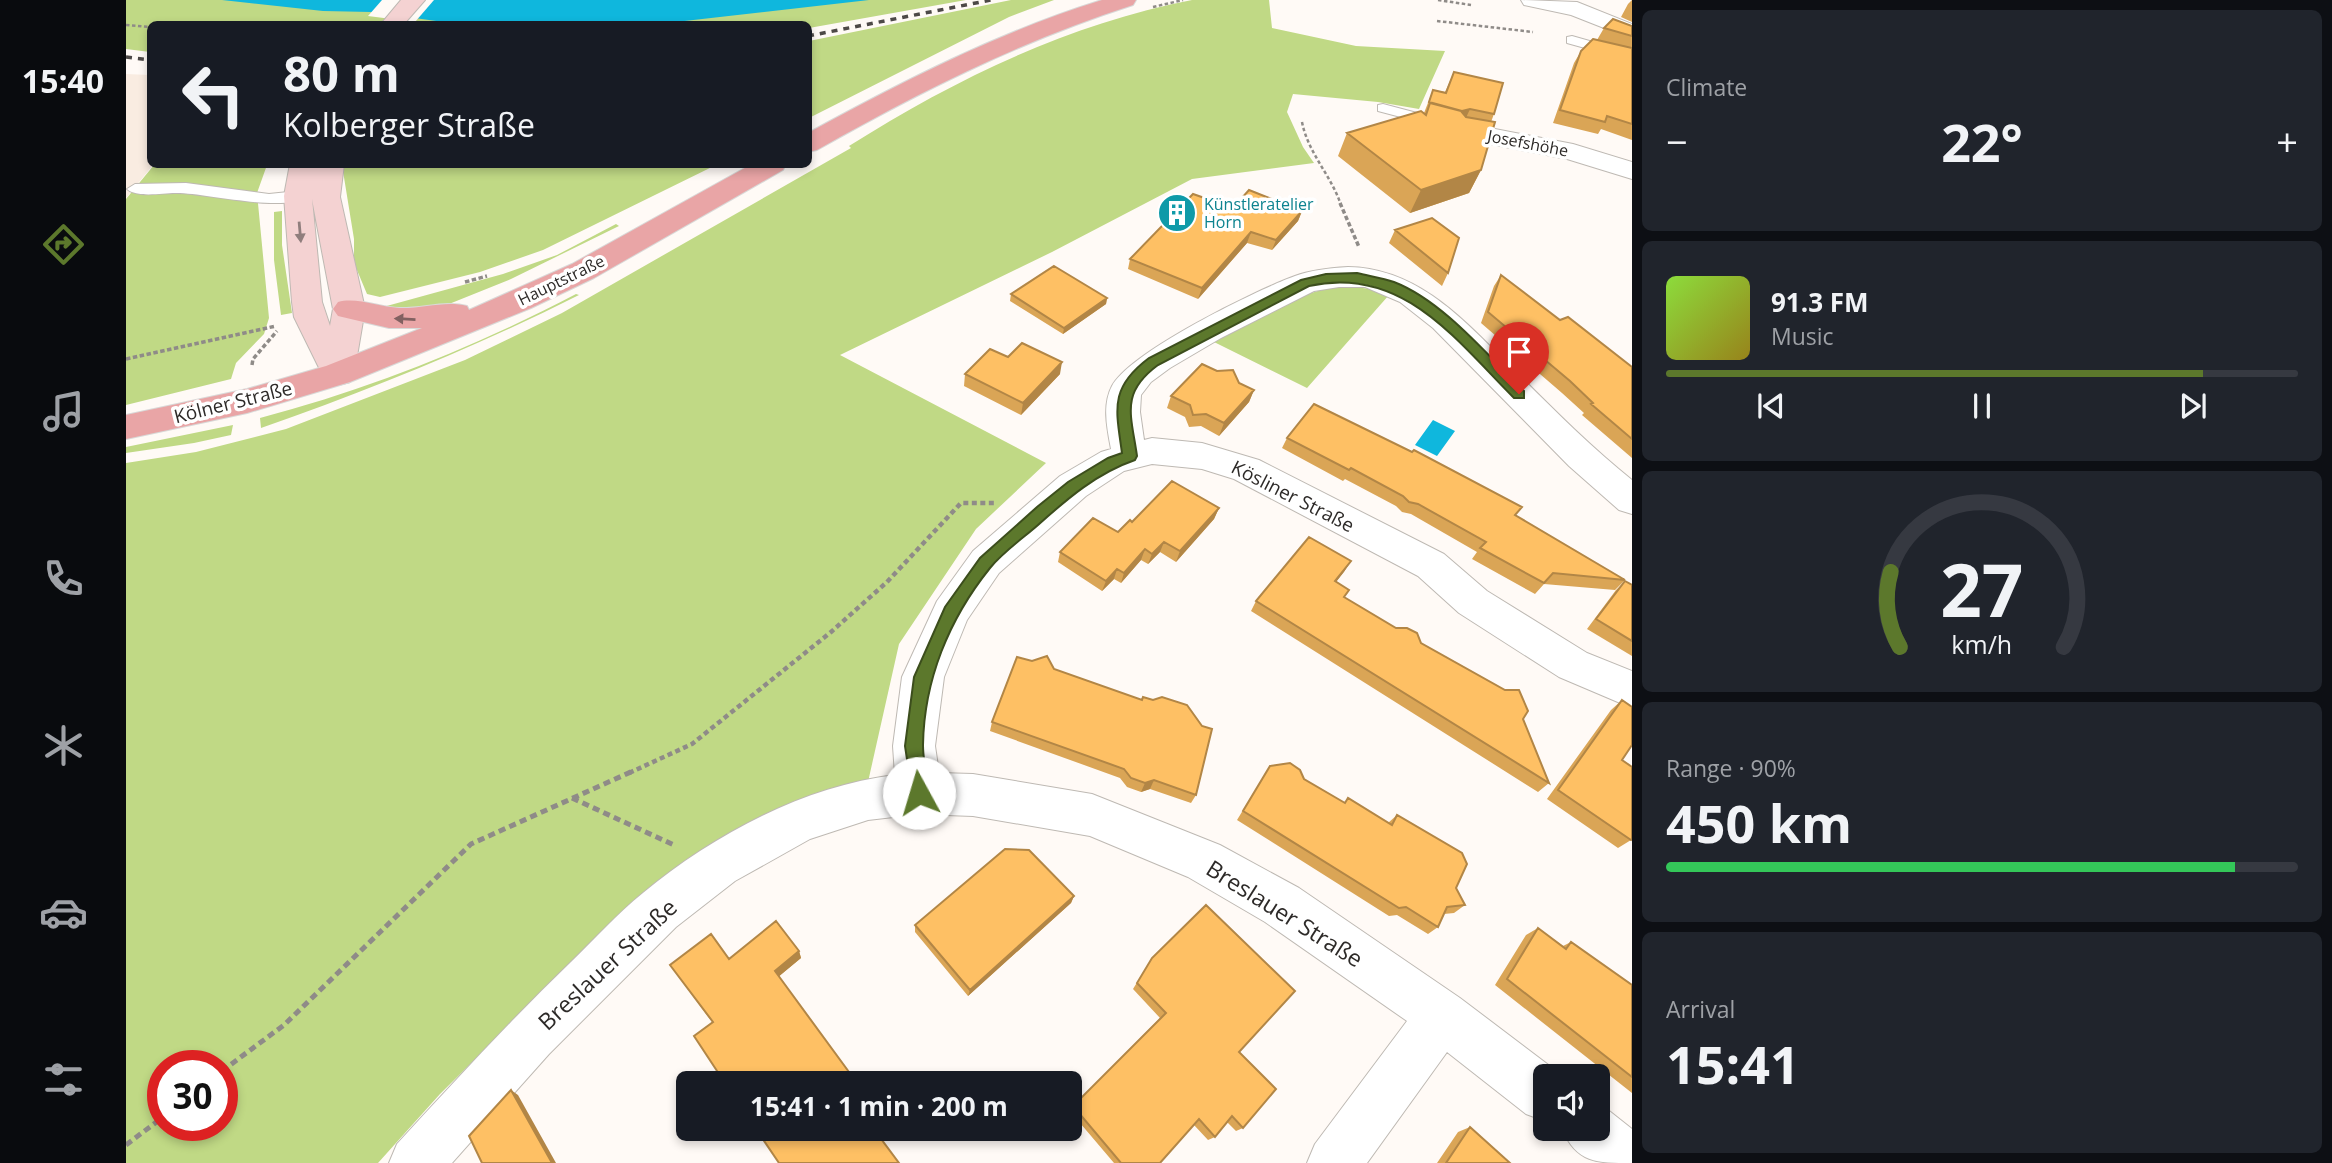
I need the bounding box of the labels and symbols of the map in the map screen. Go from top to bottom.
street label: Josefshöhe [1484,124,1570,162]
building icon: Künstleratelier Horn [1156,192,1198,234]
place label: Künstleratelier Horn [1204,193,1314,233]
one-way arrow [295,221,306,243]
street label: Hauptstraße [514,250,608,310]
one-way arrow [393,313,415,324]
pin [1489,322,1549,394]
street label: Kölner Straße [171,375,295,429]
street label: Kösliner Straße [1227,454,1359,538]
position arrow [882,756,956,830]
street label: Breslauer Straße [1200,852,1370,974]
street label: Breslauer Straße [531,891,683,1037]
speed limit sign: 30 [147,1050,238,1141]

